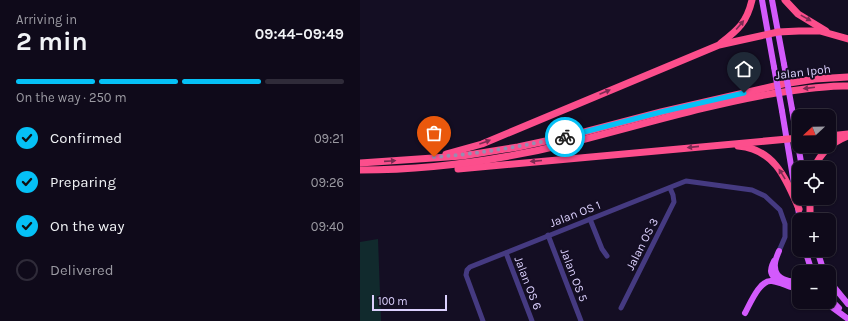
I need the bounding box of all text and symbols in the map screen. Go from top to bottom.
text: Arriving in [16,12,77,27]
one-way arrow [800,15,812,22]
one-way arrow [736,20,745,31]
text: 09:44–09:49 [255,25,344,43]
text: 2 min [16,26,88,57]
pin [727,52,761,93]
icon: home [733,58,755,80]
street label: Jalan Ipoh [775,62,831,82]
one-way arrow [803,85,815,92]
one-way arrow [599,89,611,96]
text: On the way · 250 m [16,90,127,105]
north arrow [792,109,836,153]
map controls [792,109,836,309]
pin [417,116,451,157]
courier [545,117,585,157]
icon: bag [423,122,445,144]
icon: bike [554,126,576,148]
icon: check [16,127,38,149]
text: Confirmed [50,129,122,147]
text: 09:21 [314,131,344,146]
one-way arrow [479,139,491,145]
one-way arrow [687,144,699,150]
one-way arrow [384,157,396,164]
one-way arrow [529,158,542,165]
button: locate [792,161,836,205]
one-way arrow [779,168,786,180]
icon: check [16,171,38,193]
text: Preparing [50,173,116,191]
text: 09:26 [311,175,344,190]
street label: Jalan OS 1 [548,198,602,230]
button: + [792,213,836,257]
icon: check [16,215,38,237]
street label: Jalan OS 3 [623,216,661,272]
text: On the way [50,217,124,235]
text: 09:40 [311,219,344,234]
street label: Jalan OS 5 [557,246,591,304]
street label: Jalan OS 6 [511,254,545,312]
text: Delivered [50,261,114,279]
button: − [792,265,836,309]
scale bar [372,293,447,312]
text: 100 m [378,295,408,308]

